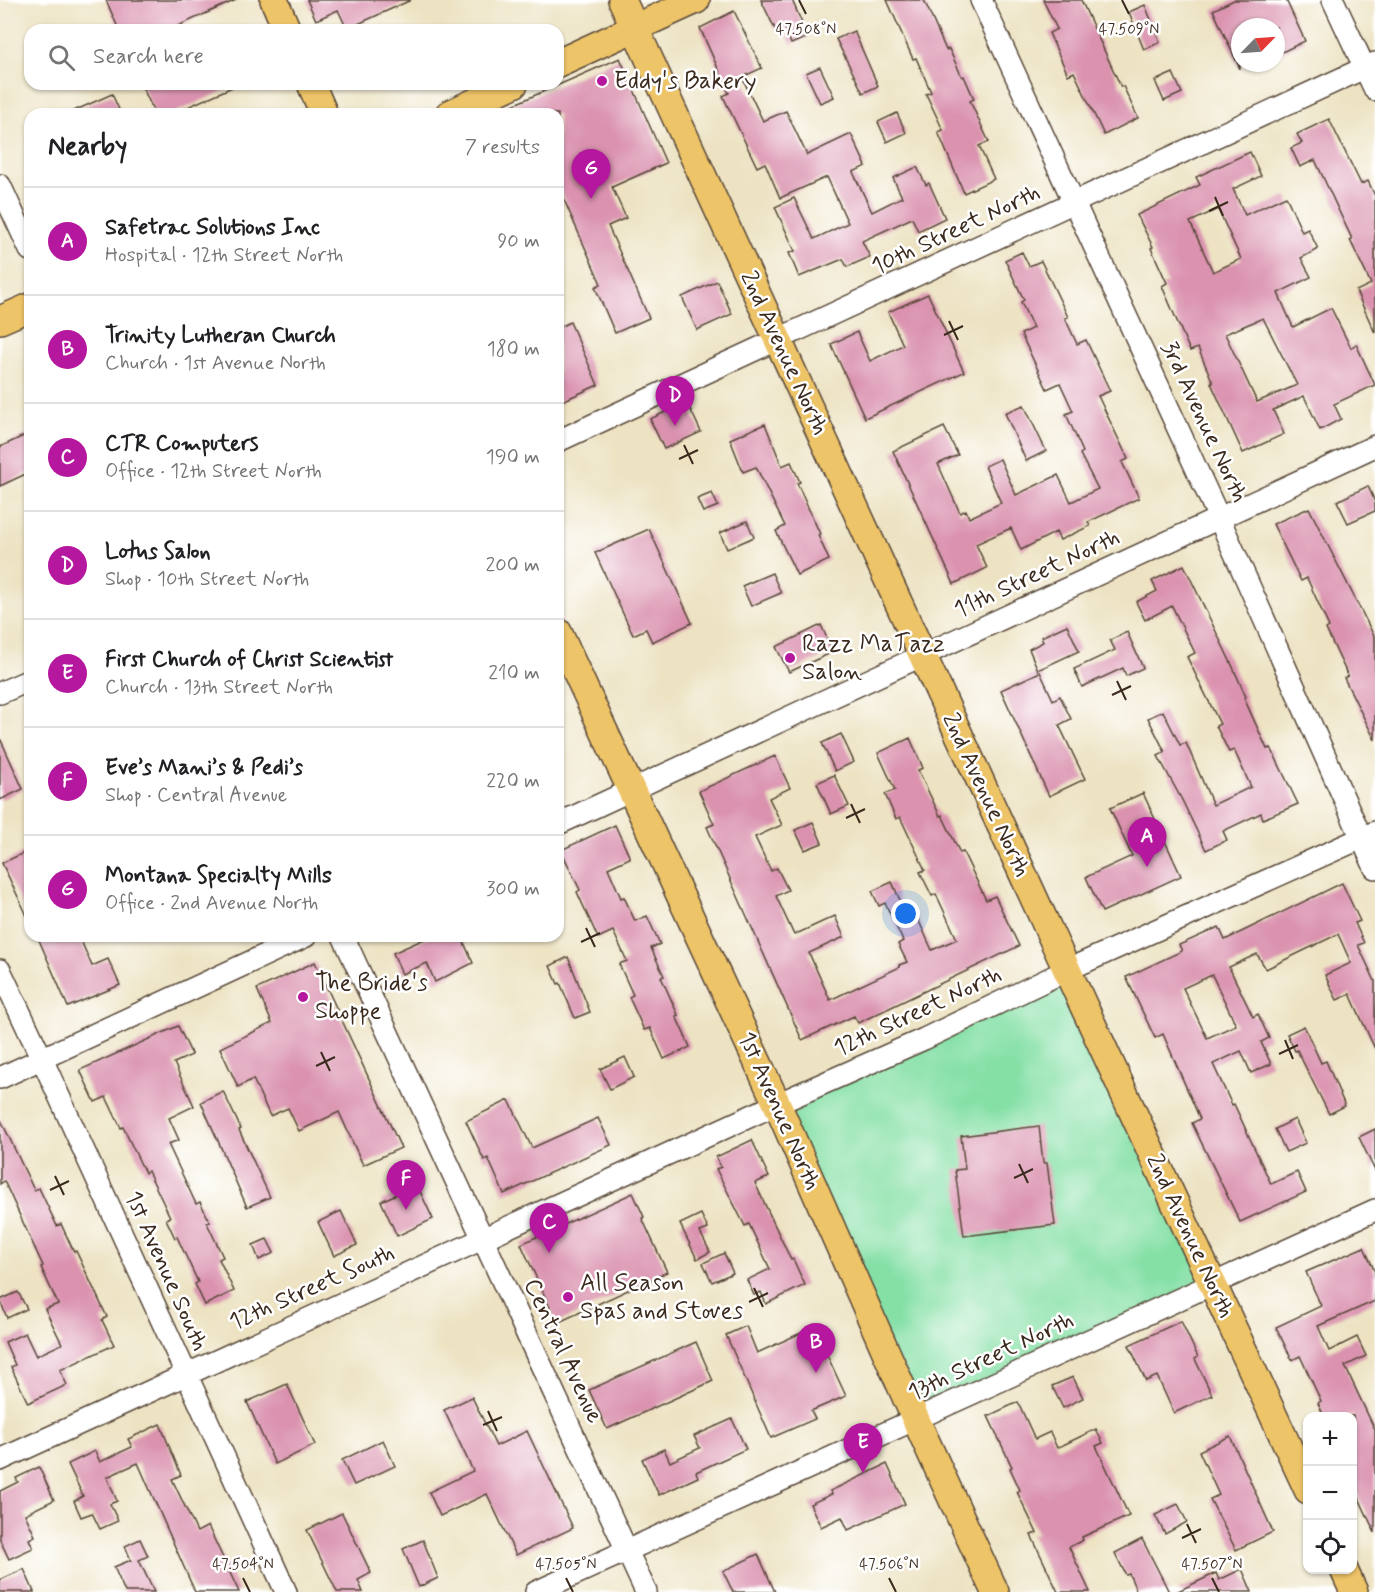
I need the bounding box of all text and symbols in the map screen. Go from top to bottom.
north arrow [1231,18,1285,72]
text: 47.508°N [776,20,836,40]
text: 47.509°N [1099,20,1159,40]
search box [24,24,564,90]
icon: search [45,41,78,74]
text: Search here [93,43,204,71]
place label: Eddy's Bakery [614,66,757,97]
marker: Eddy's Bakery [595,74,609,88]
text: Nearby [48,130,127,164]
text: 7 results [465,134,540,161]
pin: G [572,150,610,199]
street label: 10th Street North [867,177,1045,283]
text: Safetrac Solutions Inc [105,214,320,242]
text: A [61,228,74,255]
text: 90 m [497,228,540,255]
text: Hospital · 12th Street North [105,242,343,269]
street label: 2nd Avenue North [732,266,836,440]
text: Trinity Lutheran Church [105,322,336,350]
text: B [61,336,74,363]
text: 180 m [487,336,540,363]
street label: 3rd Avenue North [1153,336,1255,508]
text: Church · 1st Avenue North [105,350,326,377]
pin: D [656,376,694,426]
text: CTR Computers [105,430,259,458]
text: C [60,444,75,471]
text: 190 m [486,444,540,471]
text: Office · 12th Street North [105,458,322,485]
street label: 11th Street North [949,522,1125,626]
text: Lotus Salon [105,538,211,566]
text: D [61,552,74,579]
text: 200 m [485,552,540,579]
text: Shop · 10th Street North [105,566,309,593]
place label: Razz MaTazz Salon [802,629,945,688]
text: First Church of Christ Scientist [105,646,393,674]
marker: Razz MaTazz Salon [783,651,797,665]
text: E [62,660,73,687]
text: 210 m [488,660,540,687]
text: Church · 13th Street North [105,674,333,701]
street label: 2nd Avenue North [934,708,1038,882]
text: Eve’s Mani’s & Pedi’s [105,754,303,782]
text: F [62,768,73,795]
text: 220 m [486,768,540,795]
text: Shop · Central Avenue [105,782,287,809]
pin: A [1128,818,1166,867]
text: Montana Specialty Mills [105,862,332,890]
text: G [61,876,74,903]
text: 300 m [486,876,540,903]
text: Office · 2nd Avenue North [105,890,318,917]
your location [891,899,920,928]
street label: 12th Street North [829,960,1007,1064]
place label: The Bride's Shoppe [315,968,428,1027]
marker: The Bride's Shoppe [296,990,310,1004]
street label: 1st Avenue North [730,1027,828,1195]
street label: 2nd Avenue North [1138,1149,1242,1323]
pin: F [386,1160,426,1210]
street label: 1st Avenue South [117,1186,215,1356]
pin: C [530,1204,568,1253]
street label: 12th Street South [224,1238,400,1338]
place label: All Season Spas and Stoves [580,1268,743,1327]
street label: Central Avenue [516,1274,610,1428]
marker: All Season Spas and Stoves [561,1290,575,1304]
street label: 13th Street North [903,1305,1079,1409]
pin: B [796,1324,836,1373]
map controls [1303,1412,1357,1574]
button: + [1303,1412,1357,1466]
pin: E [844,1424,882,1473]
button: − [1303,1466,1357,1520]
button: locate [1303,1520,1357,1574]
text: 47.504°N [212,1555,274,1575]
text: 47.505°N [536,1555,596,1575]
text: 47.506°N [859,1555,919,1575]
text: 47.507°N [1182,1555,1242,1575]

